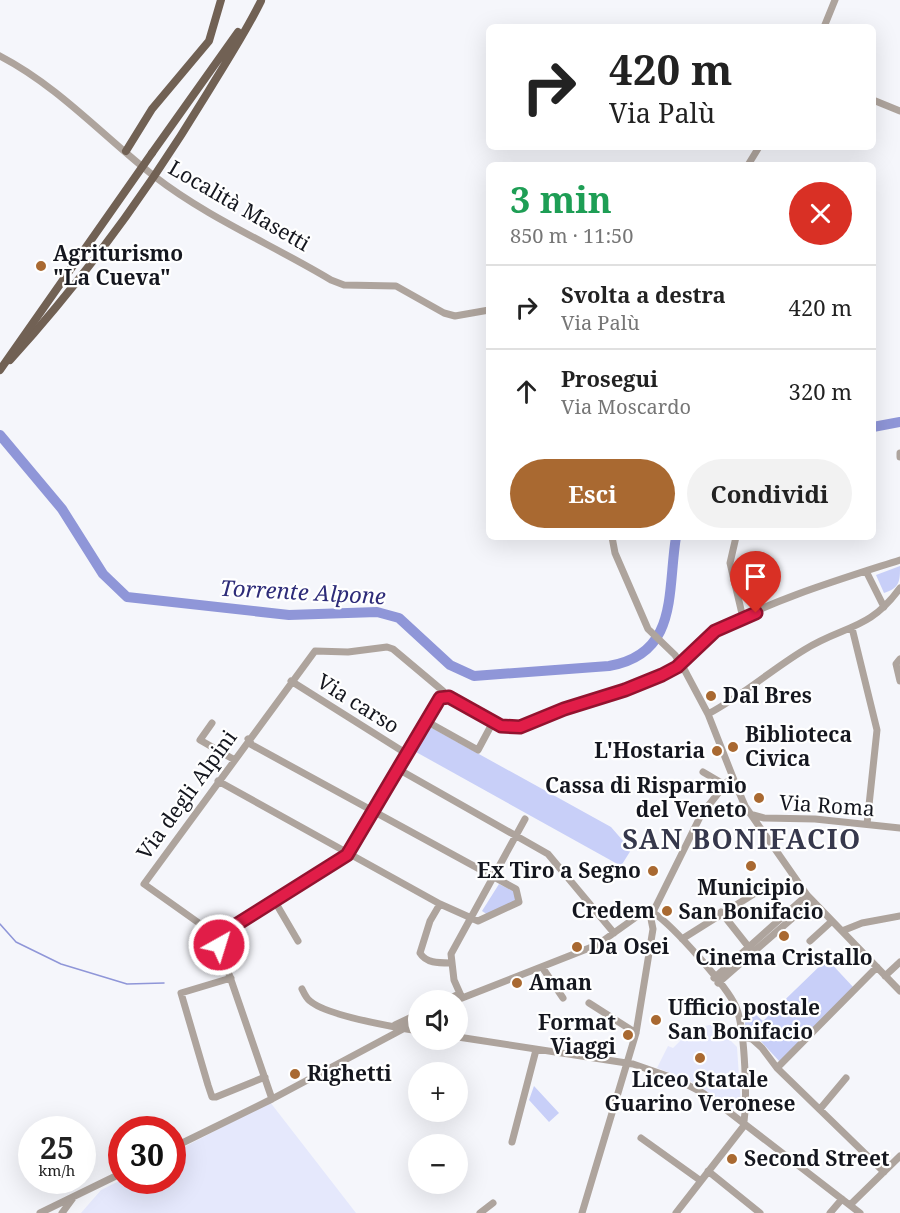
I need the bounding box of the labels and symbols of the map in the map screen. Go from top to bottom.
street label: Località Masetti [164,153,316,257]
place label: Agriturismo "La Cueva" [53,239,183,291]
marker: Agriturismo "La Cueva" [34,259,48,273]
pin [730,551,781,613]
water label: Torrente Alpone [219,572,387,610]
street label: Via carso [312,667,405,739]
place label: Dal Bres [723,681,812,709]
marker: Dal Bres [704,689,718,703]
place label: Biblioteca Civica [745,720,852,772]
street label: Via degli Alpini [130,724,243,865]
place label: L'Hostaria [594,736,705,764]
marker: Biblioteca Civica [726,740,740,754]
marker: L'Hostaria [710,744,724,758]
place label: Cassa di Risparmio del Veneto [545,771,747,823]
street label: Via Roma [778,788,876,822]
marker: Cassa di Risparmio del Veneto [752,791,766,805]
district label: SAN BONIFACIO [622,820,862,857]
place label: Ex Tiro a Segno [477,856,641,884]
marker: Municipio San Bonifacio [744,859,758,873]
marker: Ex Tiro a Segno [646,864,660,878]
place label: Municipio San Bonifacio [678,873,824,925]
place label: Credem [572,896,655,924]
marker: Credem [660,904,674,918]
position arrow [187,913,251,977]
marker: Cinema Cristallo [777,929,791,943]
place label: Da Osei [589,932,670,960]
marker: Da Osei [570,940,584,954]
place label: Cinema Cristallo [695,943,873,971]
place label: Aman [529,968,592,996]
marker: Aman [510,976,524,990]
place label: Ufficio postale San Bonifacio [668,993,820,1045]
place label: Format Viaggi [538,1008,617,1060]
marker: Ufficio postale San Bonifacio [649,1013,663,1027]
marker: Format Viaggi [621,1028,635,1042]
marker: Liceo Statale Guarino Veronese [693,1051,707,1065]
place label: Righetti [307,1059,392,1087]
place label: Liceo Statale Guarino Veronese [605,1065,795,1117]
marker: Righetti [288,1067,302,1081]
speed limit sign: 30 [108,1116,186,1194]
place label: Second Street [744,1144,890,1172]
marker: Second Street [725,1152,739,1166]

